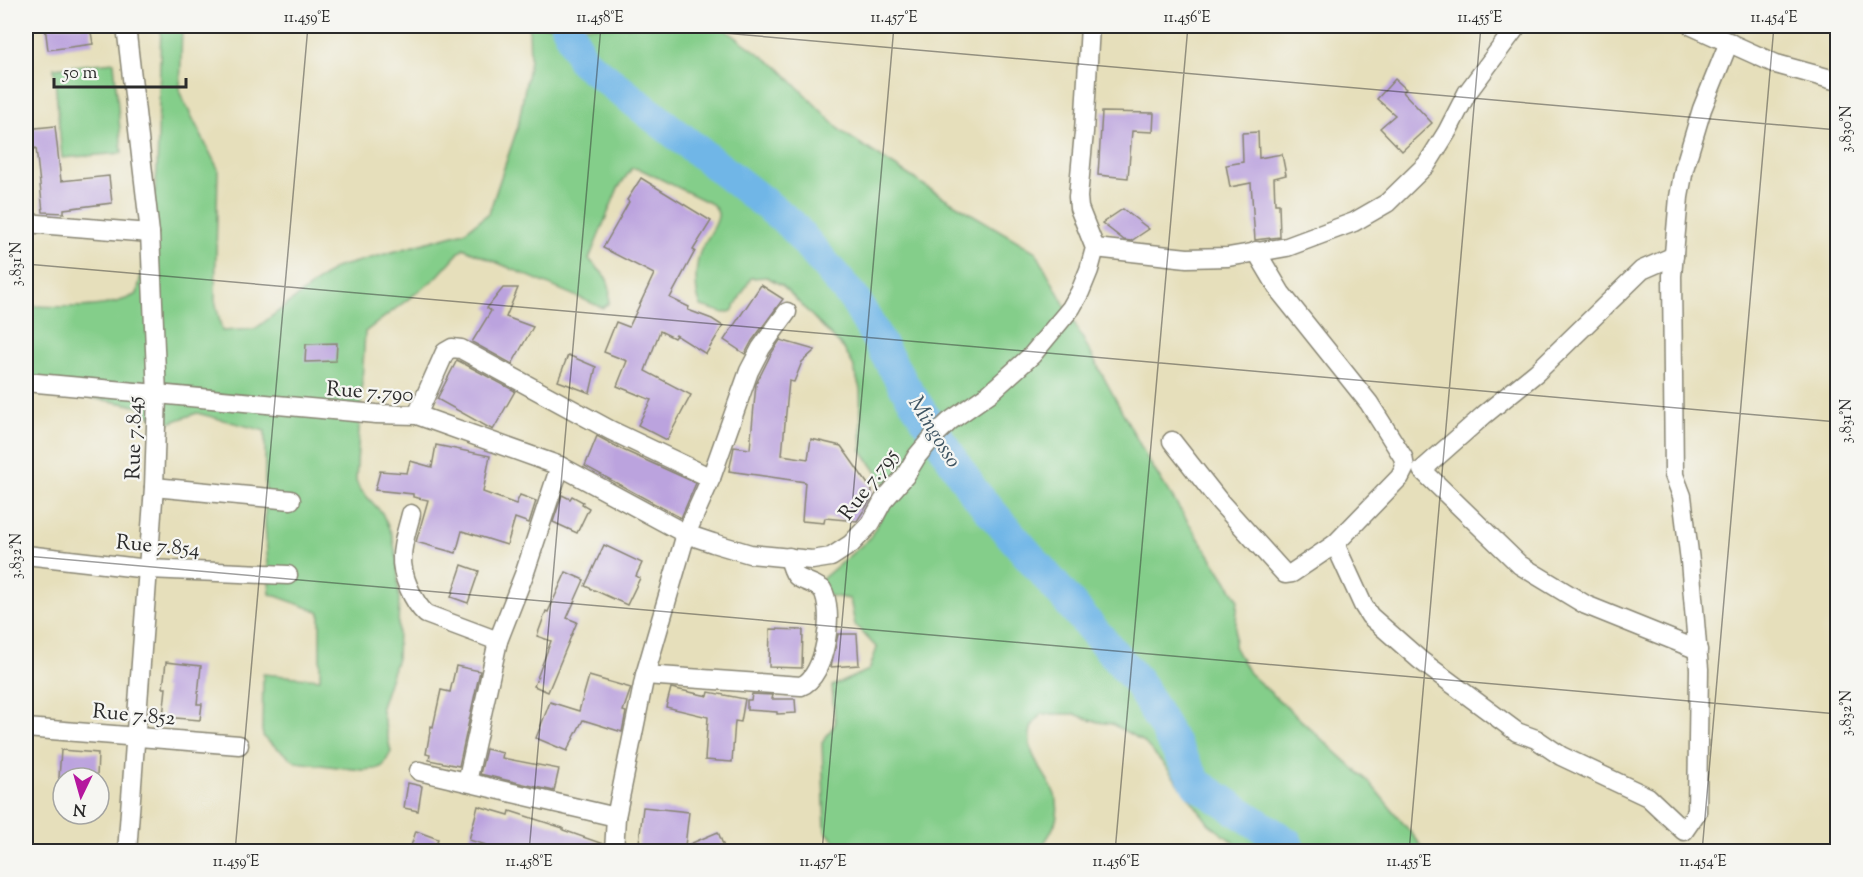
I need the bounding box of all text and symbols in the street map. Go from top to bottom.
text: 11.459°E [284,8,330,29]
text: 11.458°E [576,8,624,29]
text: 11.457°E [870,8,918,29]
text: 11.456°E [1163,8,1211,29]
text: 11.455°E [1458,8,1502,29]
text: 11.454°E [1750,8,1798,29]
scale bar [54,51,186,89]
text: 50 m [62,61,98,87]
text: 3.830°N [1837,106,1858,152]
text: 3.831°N [7,242,28,286]
street label: Rue 7.790 [325,375,414,411]
water label: Mingosso [899,390,968,475]
street label: Rue 7.845 [119,396,151,480]
text: 3.831°N [1837,399,1858,443]
street label: Rue 7.795 [833,443,907,528]
street label: Rue 7.854 [115,528,201,566]
text: 3.832°N [7,533,28,579]
text: 3.832°N [1837,690,1858,736]
street label: Rue 7.852 [91,697,177,735]
north arrow [51,766,111,826]
text: N [72,796,87,820]
text: 11.459°E [213,852,259,873]
text: 11.458°E [505,852,553,873]
text: 11.457°E [799,852,847,873]
text: 11.456°E [1092,852,1140,873]
text: 11.455°E [1387,852,1431,873]
text: 11.454°E [1679,852,1727,873]

